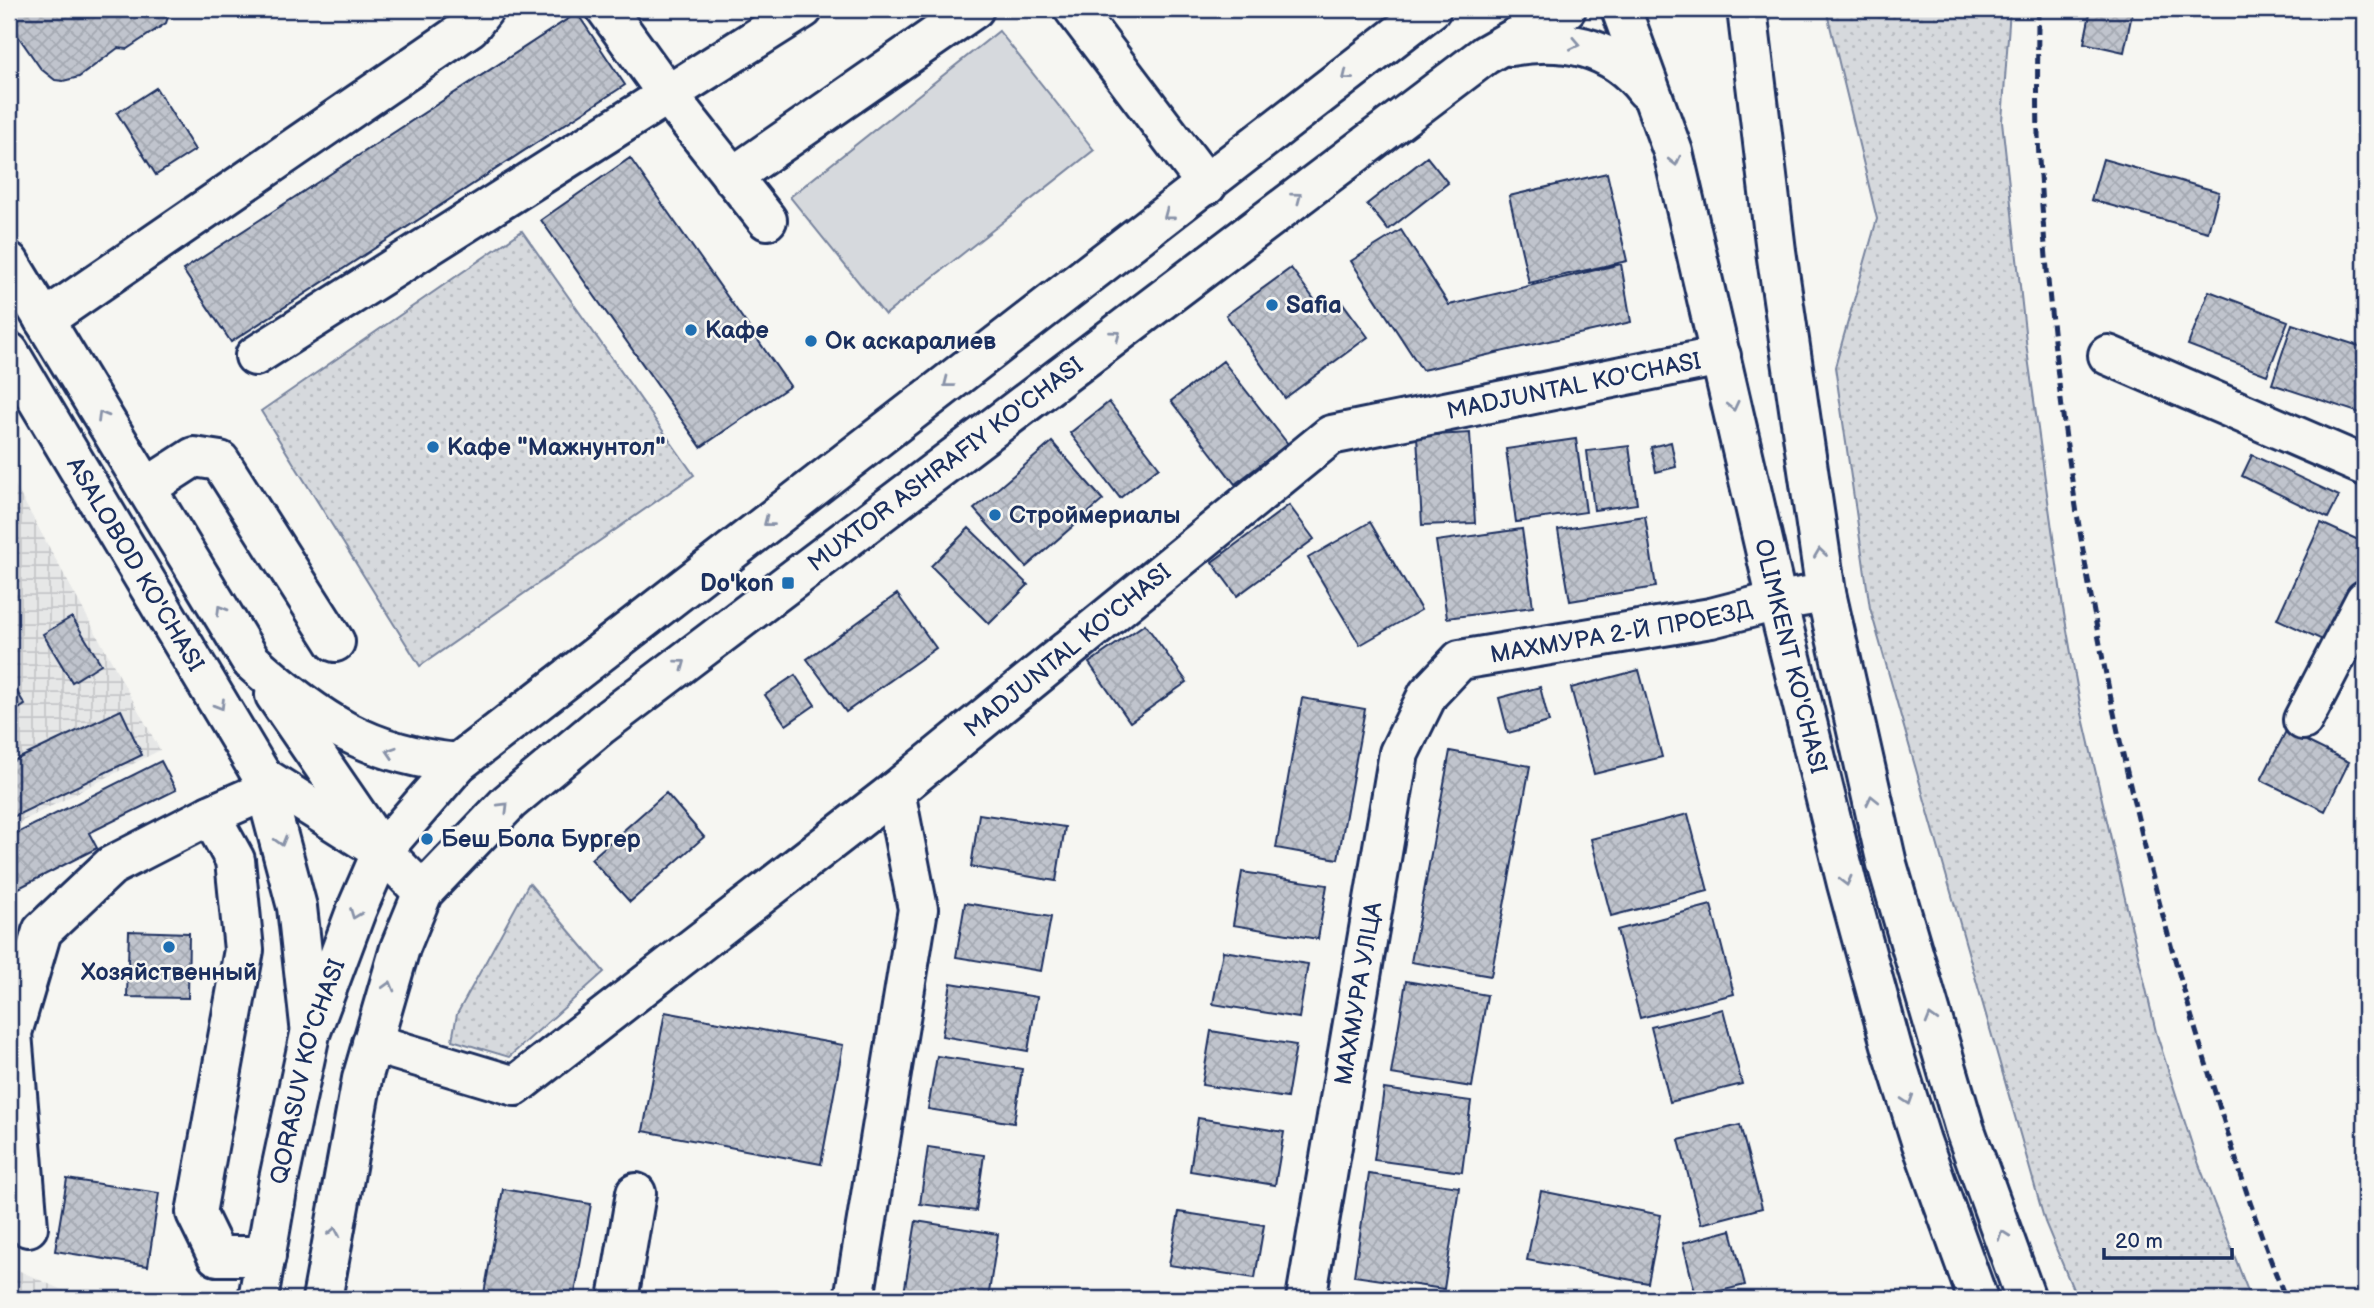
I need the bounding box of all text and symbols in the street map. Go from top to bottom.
one-way arrow [1569,36,1581,51]
one-way arrow [1343,67,1355,80]
one-way arrow [1667,155,1681,167]
one-way arrow [1289,193,1302,205]
one-way arrow [1163,207,1175,220]
place label: Safia [1286,291,1342,320]
marker: Safia [1264,297,1280,313]
place label: Кафе [705,316,769,345]
marker: Кафе [683,322,699,338]
place label: Ок аскаралиев [825,327,996,356]
one-way arrow [1108,330,1121,343]
marker: Ок аскаралиев [803,333,819,349]
street label: MADJUNTAL KO'CHASI [1444,346,1703,426]
street label: MUXTOR ASHRAFIY KO'CHASI [802,351,1089,578]
one-way arrow [943,375,956,388]
one-way arrow [1724,400,1739,412]
one-way arrow [97,410,110,423]
place label: Кафе "Мажнунтол" [447,433,666,462]
marker: Кафе "Мажнунтол" [425,439,441,455]
street label: ASALOBOD KO'CHASI [61,452,211,676]
place label: Строймериалы [1009,501,1181,530]
marker: Строймериалы [987,507,1003,523]
one-way arrow [763,514,775,527]
street label: OLIMKENT KO'CHASI [1749,536,1834,777]
one-way arrow [1813,547,1828,559]
street label: MADJUNTAL KO'CHASI [958,557,1177,743]
place label: Do'kon [700,569,774,598]
marker: Do'kon [780,575,796,591]
street label: МАХМУРА 2-Й ПРОЕЗД [1488,593,1755,669]
one-way arrow [216,605,229,618]
one-way arrow [673,660,685,673]
one-way arrow [212,698,225,711]
one-way arrow [385,746,398,760]
one-way arrow [1866,794,1881,806]
one-way arrow [496,803,509,816]
place label: Беш Бола Бургер [441,825,641,854]
marker: Беш Бола Бургер [419,831,435,847]
one-way arrow [273,835,288,847]
one-way arrow [1838,875,1852,887]
street label: МАХМУРА УЛЦА [1328,899,1388,1087]
one-way arrow [349,908,363,920]
marker: Хозяйственный [161,939,177,955]
street label: QORASUV KO'CHASI [264,955,351,1187]
place label: Хозяйственный [80,958,257,987]
one-way arrow [380,981,395,993]
one-way arrow [1925,1013,1940,1025]
one-way arrow [1900,1093,1914,1106]
scale bar [2104,1217,2232,1261]
one-way arrow [326,1226,341,1238]
one-way arrow [1997,1229,2011,1242]
text: 20 m [2115,1229,2163,1254]

